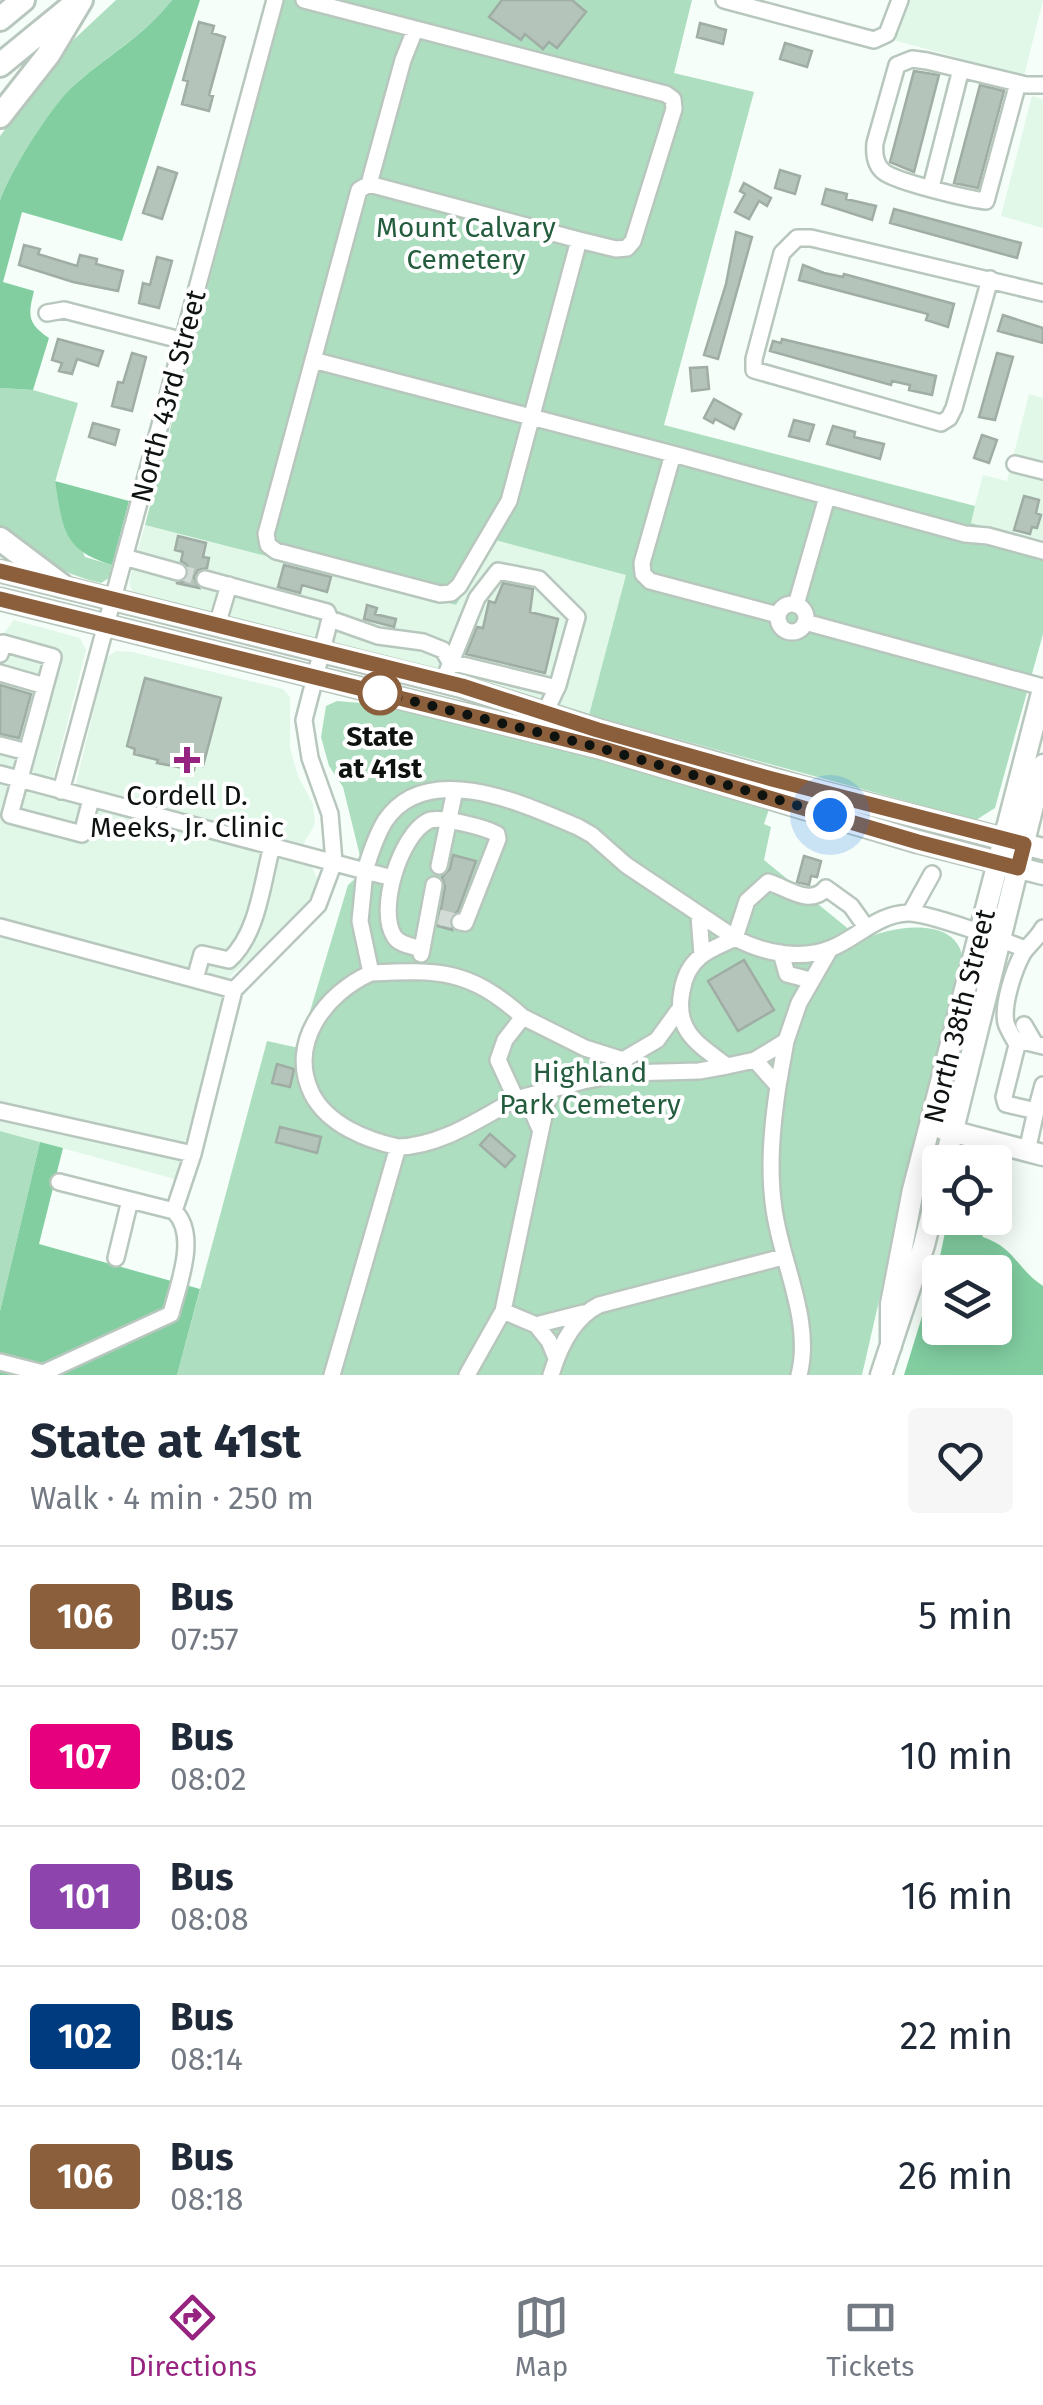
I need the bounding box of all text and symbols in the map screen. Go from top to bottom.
park label: Mount Calvary Cemetery [376,211,556,276]
street label: North 43rd Street [124,285,213,506]
marker: State at 41st [359,672,401,714]
place label: State at 41st [338,720,423,785]
marker: Cordell D. Meeks, Jr. Clinic [174,747,200,773]
place label: Cordell D. Meeks, Jr. Clinic [90,779,284,844]
your location [805,790,855,840]
street label: North 38th Street [917,905,1002,1127]
park label: Highland Park Cemetery [499,1056,681,1121]
map controls [922,1145,1012,1345]
button: locate [922,1145,1012,1235]
button: layers [922,1255,1012,1345]
button: heart [908,1408,1013,1513]
text: State at 41st [30,1412,301,1470]
text: Walk · 4 min · 250 m [30,1479,314,1517]
text: Bus [170,1574,234,1620]
text: 5 min [918,1593,1013,1639]
text: 106 [57,1595,113,1637]
text: 07:57 [170,1620,239,1658]
text: Bus [170,1714,234,1760]
text: 10 min [900,1733,1013,1779]
text: 107 [59,1735,111,1777]
text: 08:02 [170,1760,246,1798]
text: Bus [170,1854,234,1900]
text: 16 min [901,1873,1013,1919]
text: 101 [59,1875,111,1917]
text: 08:08 [170,1900,249,1938]
text: Bus [170,1994,234,2040]
text: 22 min [900,2013,1013,2059]
text: 102 [58,2015,112,2057]
text: 08:14 [170,2040,243,2078]
text: Bus [170,2134,234,2180]
text: 26 min [898,2153,1013,2199]
text: 106 [57,2155,113,2197]
text: 08:18 [170,2180,243,2218]
tab: Directions [129,2290,257,2383]
tab: Map [514,2290,569,2383]
tab: Tickets [826,2290,914,2383]

